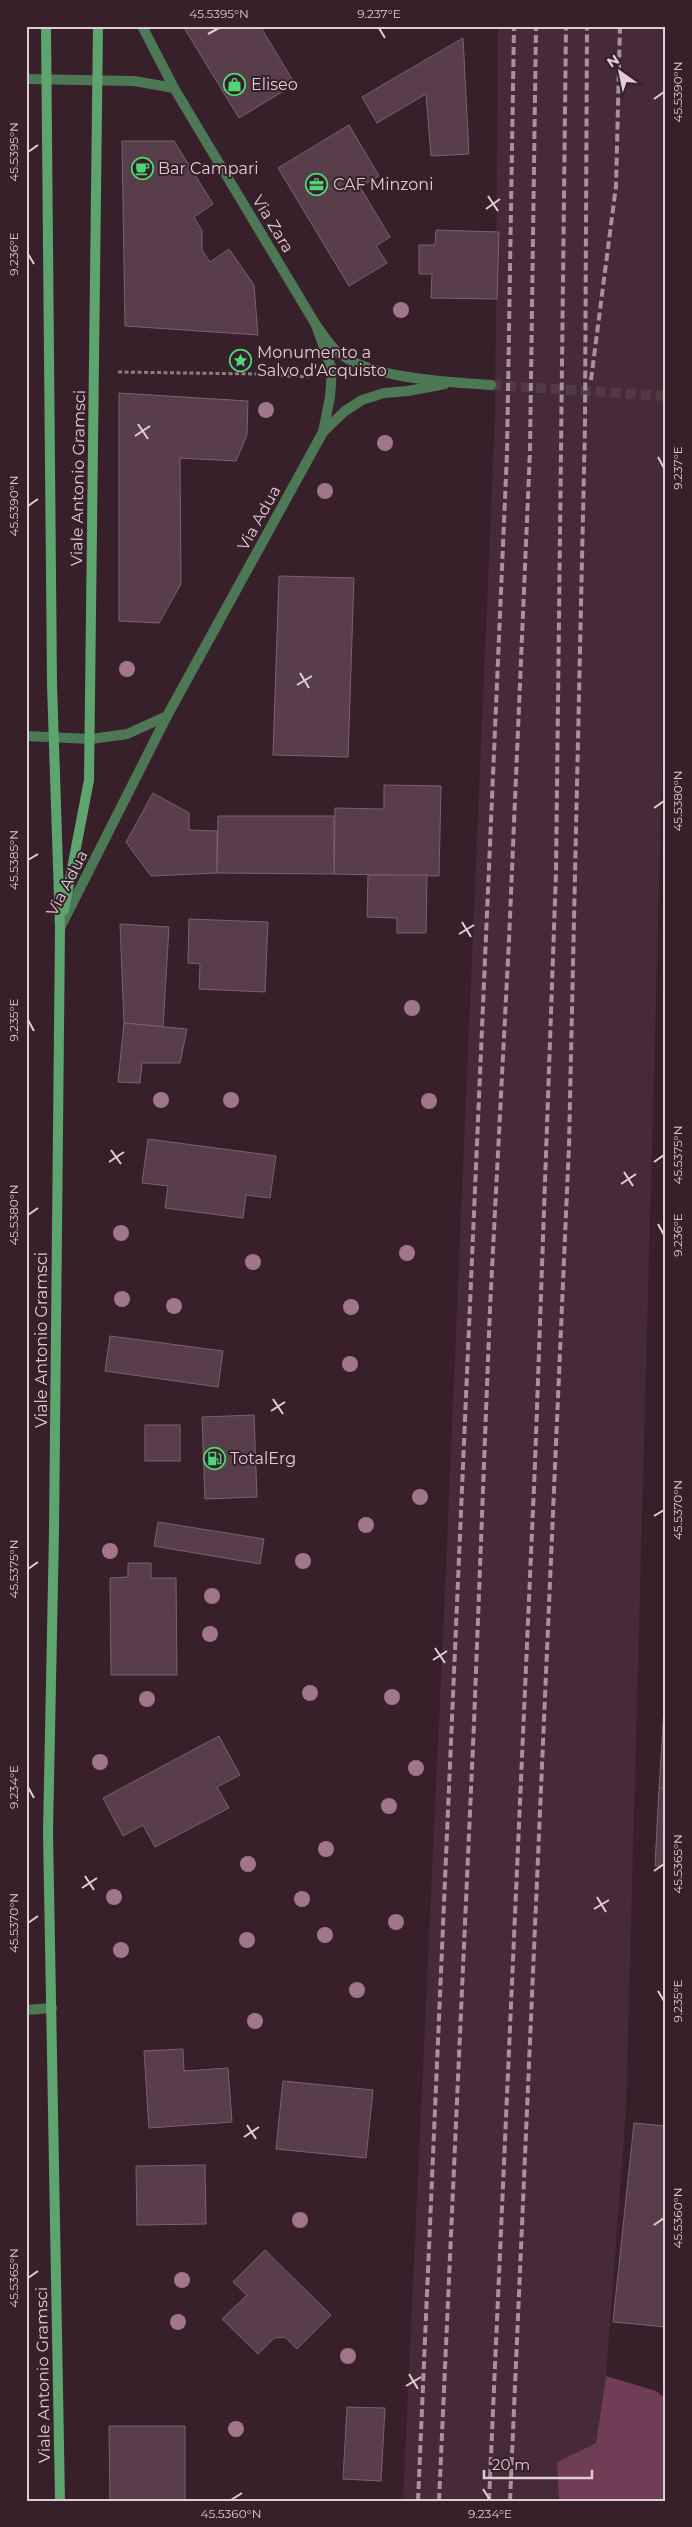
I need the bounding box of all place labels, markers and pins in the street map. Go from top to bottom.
shop icon: Eliseo [223,72,247,96]
place label: Eliseo [251,75,298,94]
cafe icon: Bar Campari [130,156,154,180]
place label: Bar Campari [158,159,259,178]
office icon: CAF Minzoni [305,172,329,196]
place label: CAF Minzoni [333,175,433,194]
place label: Monumento a Salvo d'Acquisto [257,343,387,380]
place icon: Monumento a Salvo d'Acquisto [229,349,253,373]
fuel station icon: TotalErg [202,1446,226,1470]
place label: TotalErg [230,1449,296,1468]

